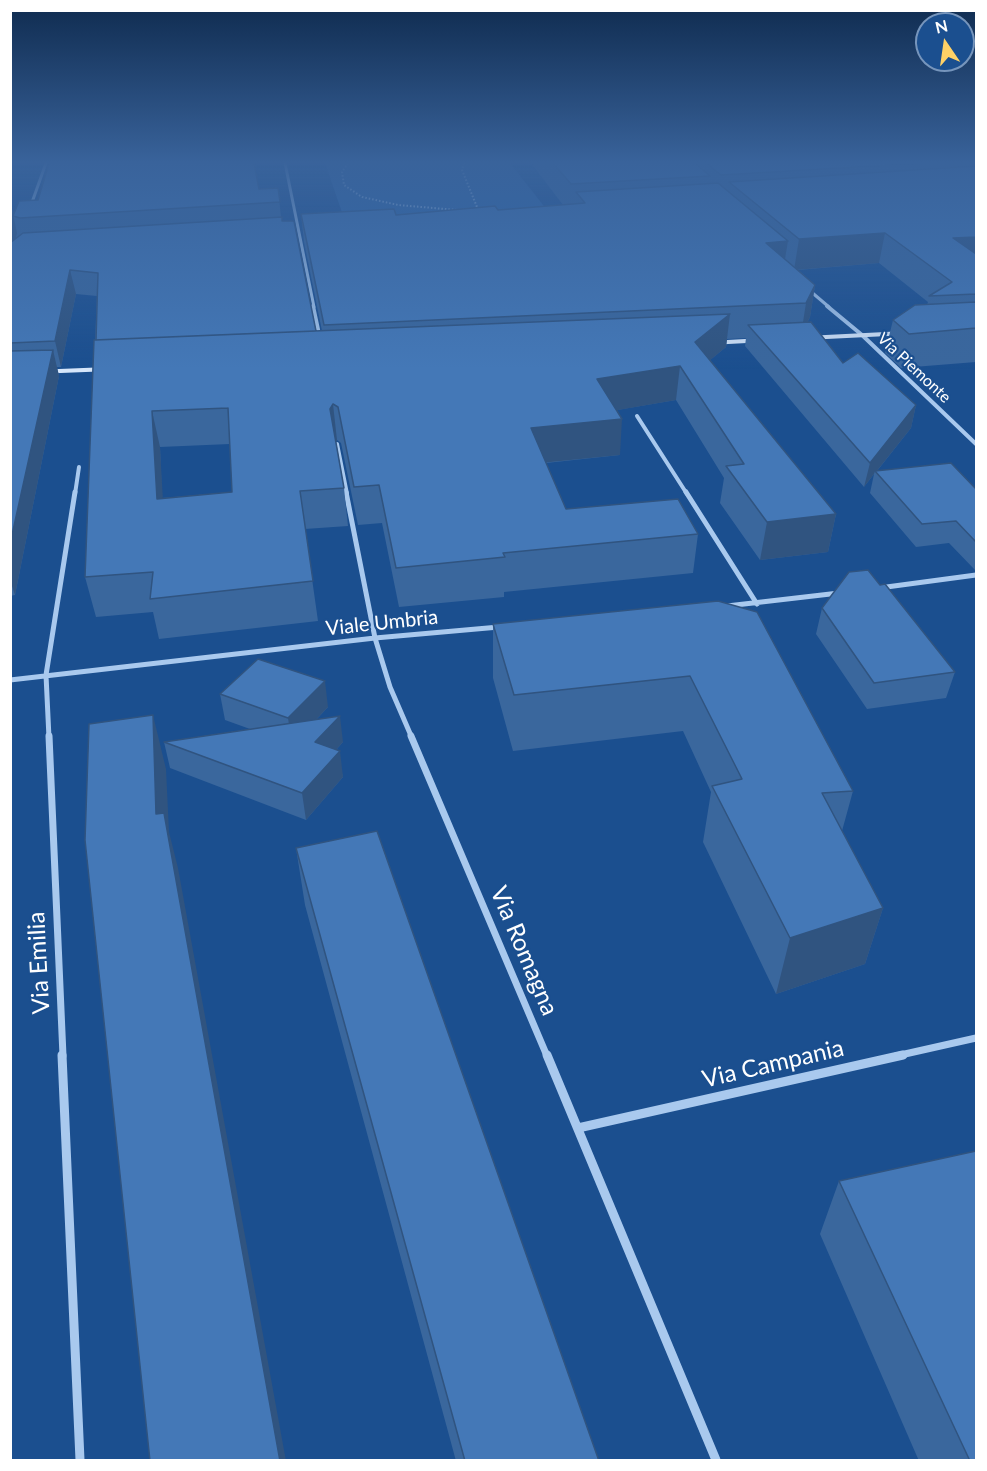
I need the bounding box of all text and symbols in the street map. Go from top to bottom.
north arrow [915,12,975,72]
text: N [933,15,949,37]
street label: Via Piemonte [873,329,955,407]
street label: Viale Umbria [325,605,439,641]
street label: Via Romagna [484,882,564,1020]
street label: Via Emilia [22,911,56,1015]
street label: Via Campania [699,1034,847,1094]

